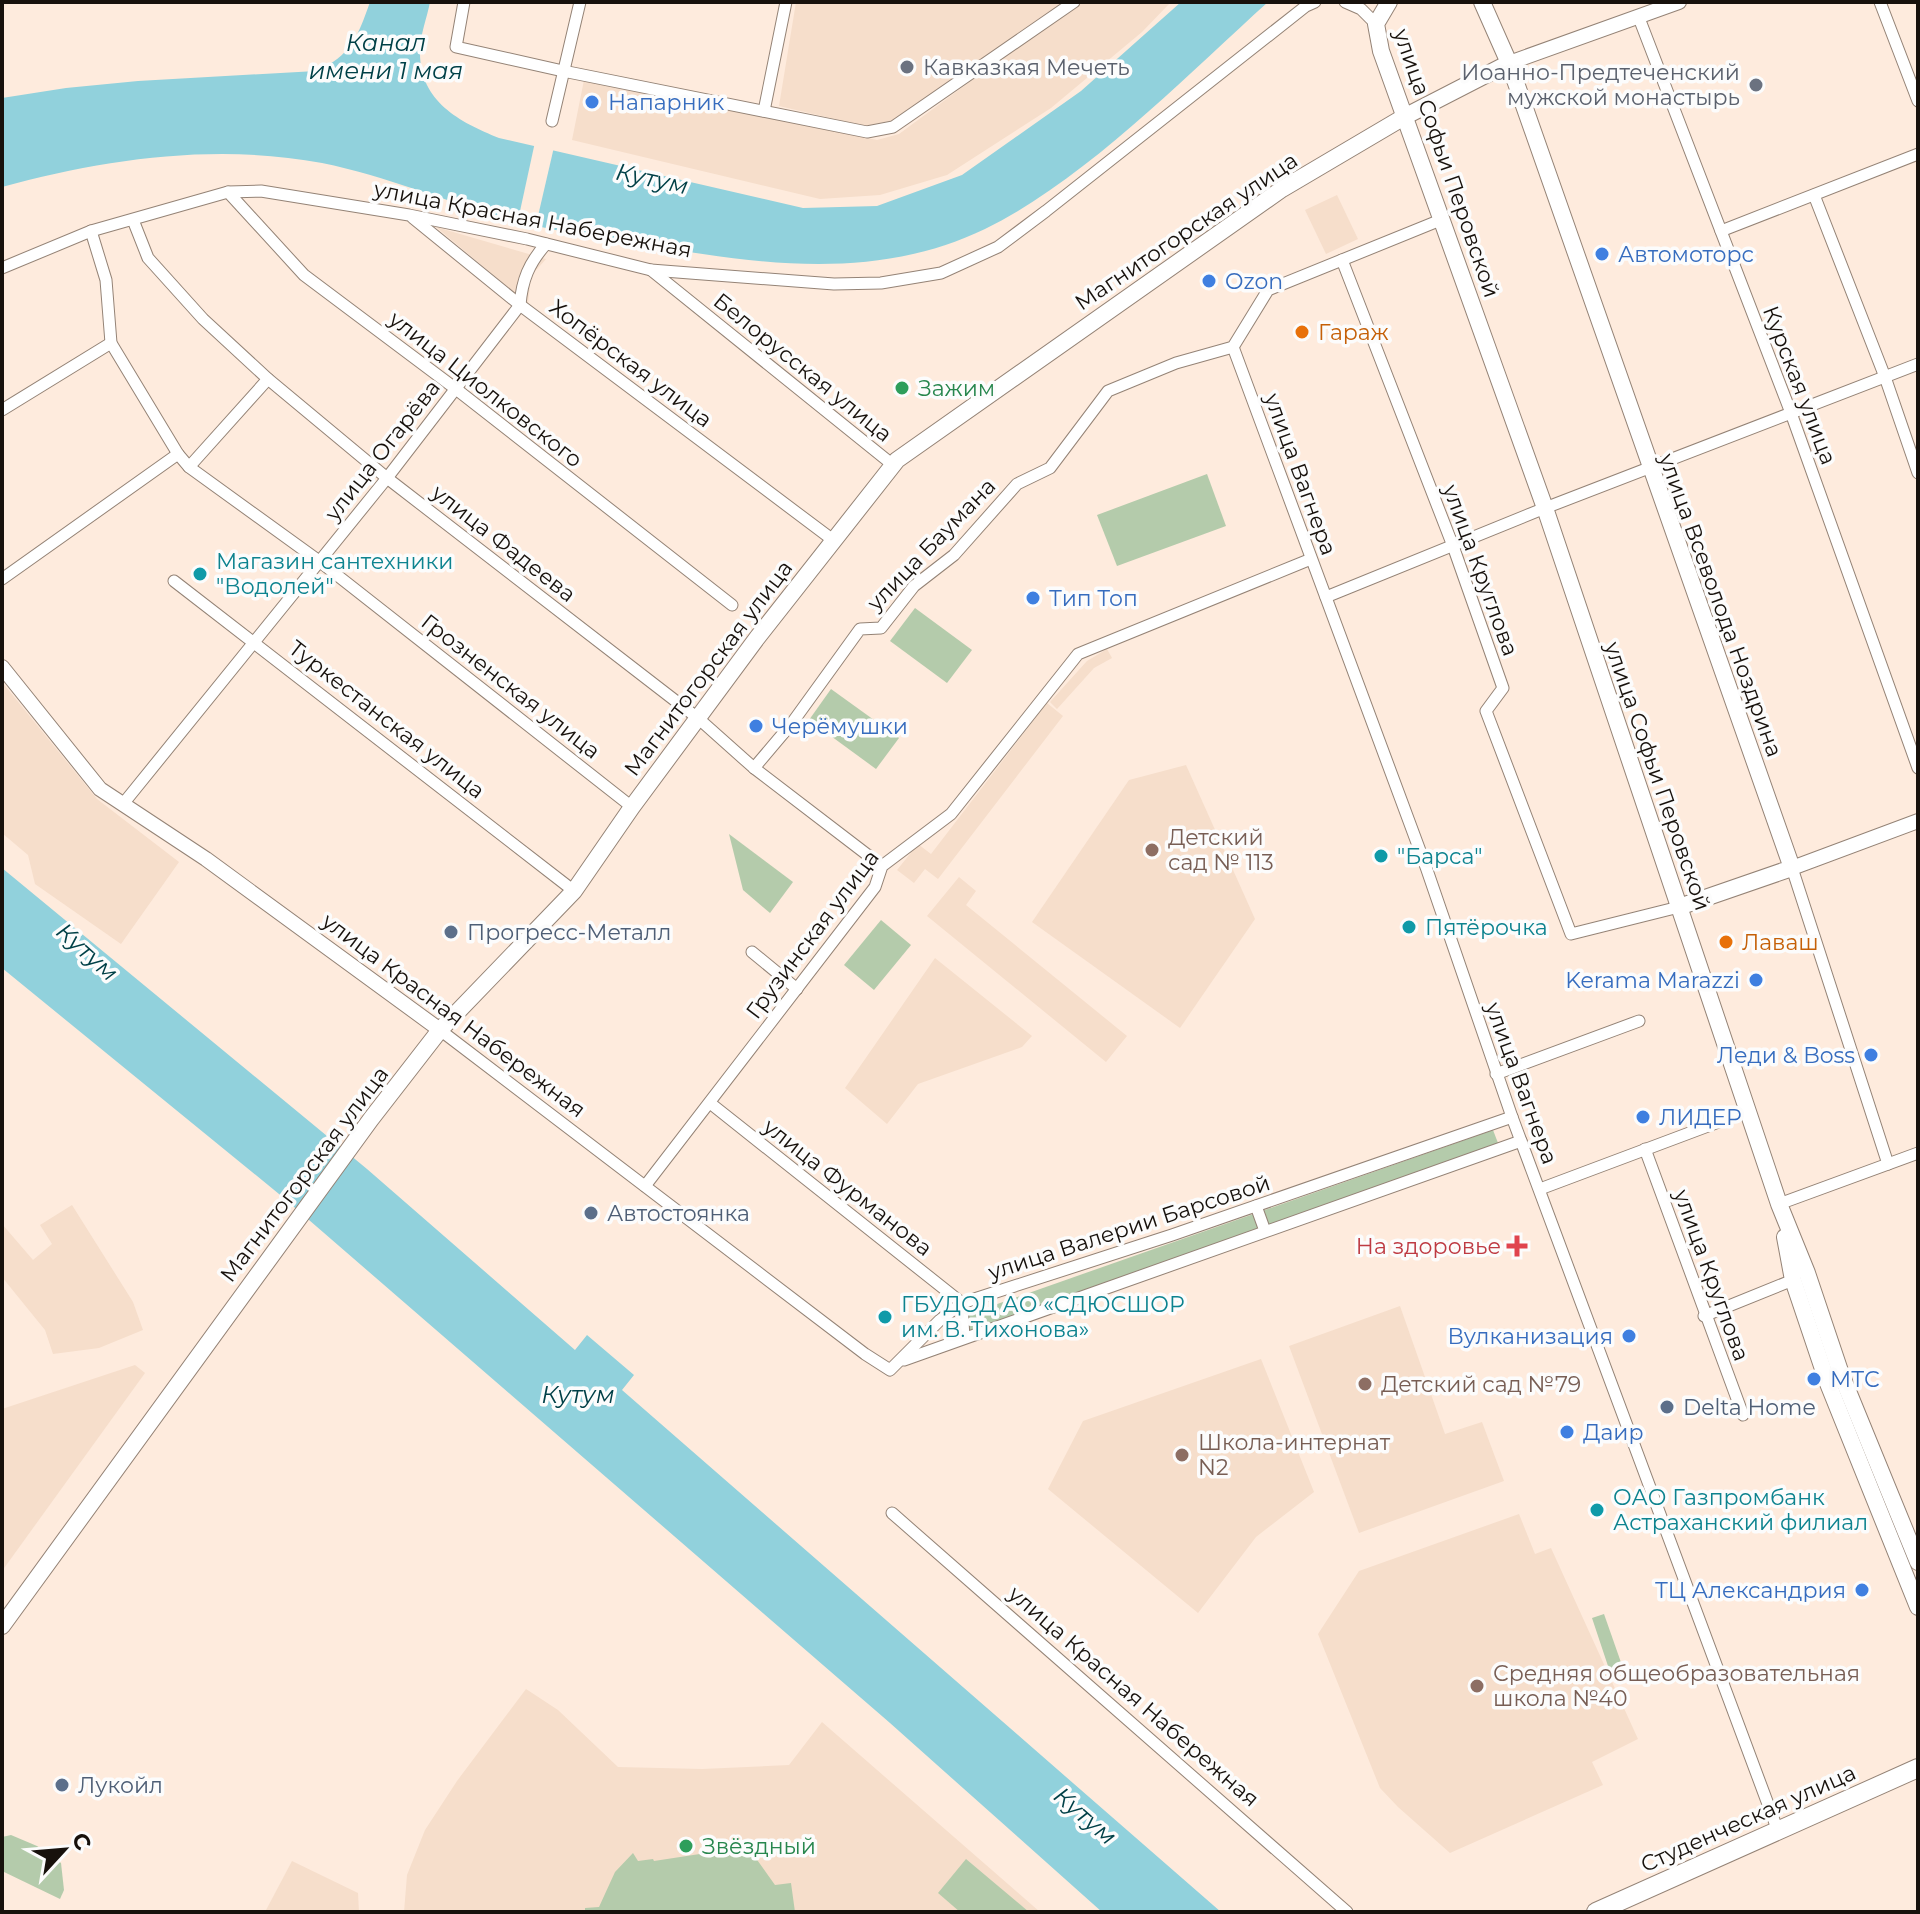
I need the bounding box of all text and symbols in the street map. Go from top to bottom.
street label: улица Софьи Перовской [1387,24,1505,301]
water label: Канал имени 1 мая [309,28,463,85]
place label: Кавказкая Мечеть [923,54,1130,81]
marker: Кавказкая Мечеть [898,58,916,76]
place label: Иоанно-Предтеченский мужской монастырь [1461,59,1740,111]
marker: Иоанно-Предтеченский мужской монастырь [1747,76,1765,94]
place label: Напарник [608,89,725,116]
marker: Напарник [583,93,601,111]
street label: Магнитогорская улица [1070,147,1303,316]
water label: Кутум [613,157,691,200]
street label: улица Красная Набережная [371,175,694,264]
place label: Автомоторс [1618,241,1754,268]
marker: Автомоторс [1593,245,1611,263]
place label: Ozon [1225,268,1283,295]
marker: Ozon [1200,272,1218,290]
street label: Белорусская улица [708,287,897,448]
street label: Хопёрская улица [544,293,717,433]
street label: Курская улица [1757,302,1842,468]
street label: улица Циолковского [383,305,588,473]
place label: Гараж [1318,319,1389,346]
marker: Гараж [1293,323,1311,341]
street label: улица Огарёва [318,374,446,527]
place label: Зажим [918,375,995,402]
marker: Зажим [893,379,911,397]
street label: улица Вагнера [1258,389,1342,559]
street label: улица Всеволода Ноздрина [1653,449,1788,761]
street label: улица Баумана [861,473,1001,617]
street label: улица Фадеева [426,478,581,608]
street label: улица Круглова [1437,480,1524,660]
place label: Магазин сантехники "Водолей" [216,548,453,600]
street label: Магнитогорская улица [619,555,798,781]
marker: Магазин сантехники "Водолей" [191,565,209,583]
place label: Тип Топ [1049,585,1138,612]
marker: Тип Топ [1024,589,1042,607]
street label: Грозненская улица [416,608,606,765]
street label: Туркестанская улица [283,634,490,804]
street label: улица Софьи Перовской [1598,637,1716,914]
place label: Черёмушки [772,713,908,740]
marker: Черёмушки [747,717,765,735]
place label: Детский сад № 113 [1168,824,1274,876]
marker: Детский сад № 113 [1143,841,1161,859]
place label: "Барса" [1397,843,1483,870]
street label: Грузинская улица [740,845,885,1024]
marker: "Барса" [1372,847,1390,865]
street label: улица Красная Набережная [316,907,591,1123]
place label: Пятёрочка [1425,914,1548,941]
water label: Кутум [50,916,124,987]
marker: Пятёрочка [1400,918,1418,936]
place label: Прогресс-Металл [467,919,672,946]
marker: Прогресс-Металл [442,923,460,941]
place label: Лаваш [1742,929,1819,956]
marker: Лаваш [1717,933,1735,951]
place label: Kerama Marazzi [1565,967,1740,994]
marker: Kerama Marazzi [1747,971,1765,989]
street label: улица Вагнера [1479,998,1563,1168]
place label: Леди & Boss [1717,1042,1855,1069]
marker: Леди & Boss [1862,1046,1880,1064]
street label: Магнитогорская улица [215,1061,394,1287]
place label: ЛИДЕР [1659,1104,1742,1131]
marker: ЛИДЕР [1634,1108,1652,1126]
street label: улица Фурманова [757,1112,938,1262]
street label: улица Валерии Барсовой [984,1169,1274,1286]
street label: улица Круглова [1668,1185,1755,1365]
place label: Автостоянка [607,1200,750,1227]
marker: Автостоянка [582,1204,600,1222]
place label: На здоровье [1356,1233,1501,1260]
marker: На здоровье [1508,1237,1526,1255]
place label: ГБУДОД АО «СДЮСШОР им. В. Тихонова» [901,1291,1185,1343]
marker: ГБУДОД АО «СДЮСШОР им. В. Тихонова» [876,1308,894,1326]
place label: Вулканизация [1447,1323,1613,1350]
marker: Вулканизация [1620,1327,1638,1345]
place label: МТС [1830,1366,1880,1393]
marker: МТС [1805,1370,1823,1388]
place label: Детский сад №79 [1381,1371,1581,1398]
marker: Детский сад №79 [1356,1375,1374,1393]
water label: Кутум [541,1380,615,1409]
place label: Delta Home [1683,1394,1816,1421]
marker: Delta Home [1658,1398,1676,1416]
place label: Даир [1583,1419,1644,1446]
marker: Даир [1558,1423,1576,1441]
place label: Школа-интернат N2 [1198,1429,1391,1481]
marker: Школа-интернат N2 [1173,1446,1191,1464]
place label: ОАО Газпромбанк Астраханский филиал [1613,1484,1868,1536]
marker: ОАО Газпромбанк Астраханский филиал [1588,1501,1606,1519]
place label: ТЦ Александрия [1655,1577,1846,1604]
street label: улица Красная Набережная [1002,1580,1264,1813]
marker: ТЦ Александрия [1853,1581,1871,1599]
place label: Средняя общеобразовательная школа №40 [1493,1660,1860,1712]
marker: Средняя общеобразовательная школа №40 [1468,1677,1486,1695]
street label: Студенческая улица [1636,1759,1860,1878]
place label: Лукойл [78,1772,163,1799]
marker: Лукойл [53,1776,71,1794]
water label: Кутум [1048,1781,1123,1851]
north arrow [24,1810,104,1890]
text: С [66,1828,97,1855]
place label: Звёздный [702,1833,816,1860]
marker: Звёздный [677,1837,695,1855]

